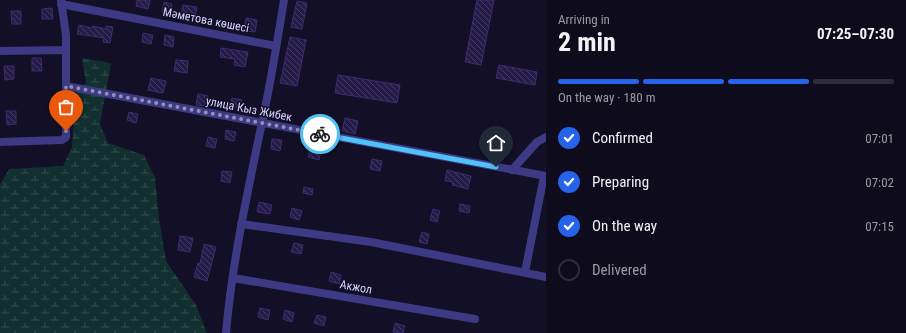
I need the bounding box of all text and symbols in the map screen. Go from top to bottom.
street label: Мәметова көшесі [162,5,250,35]
text: Arriving in [558,12,610,27]
text: 07:25–07:30 [817,25,894,43]
text: 2 min [558,27,616,57]
pin [49,90,83,131]
text: On the way · 180 m [558,90,655,105]
street label: улица Кыз Жибек [205,94,294,124]
icon: bag [55,96,77,118]
courier [300,114,340,154]
icon: bike [309,123,331,145]
pin [479,126,513,167]
icon: check [558,127,580,149]
text: Confirmed [592,129,653,147]
text: 07:01 [865,131,894,146]
icon: home [485,132,507,154]
icon: check [558,171,580,193]
text: Preparing [592,173,649,191]
text: 07:02 [865,175,894,190]
icon: check [558,215,580,237]
text: On the way [592,217,657,235]
text: 07:15 [865,219,894,234]
text: Delivered [592,261,647,279]
street label: Акжол [339,277,373,297]

